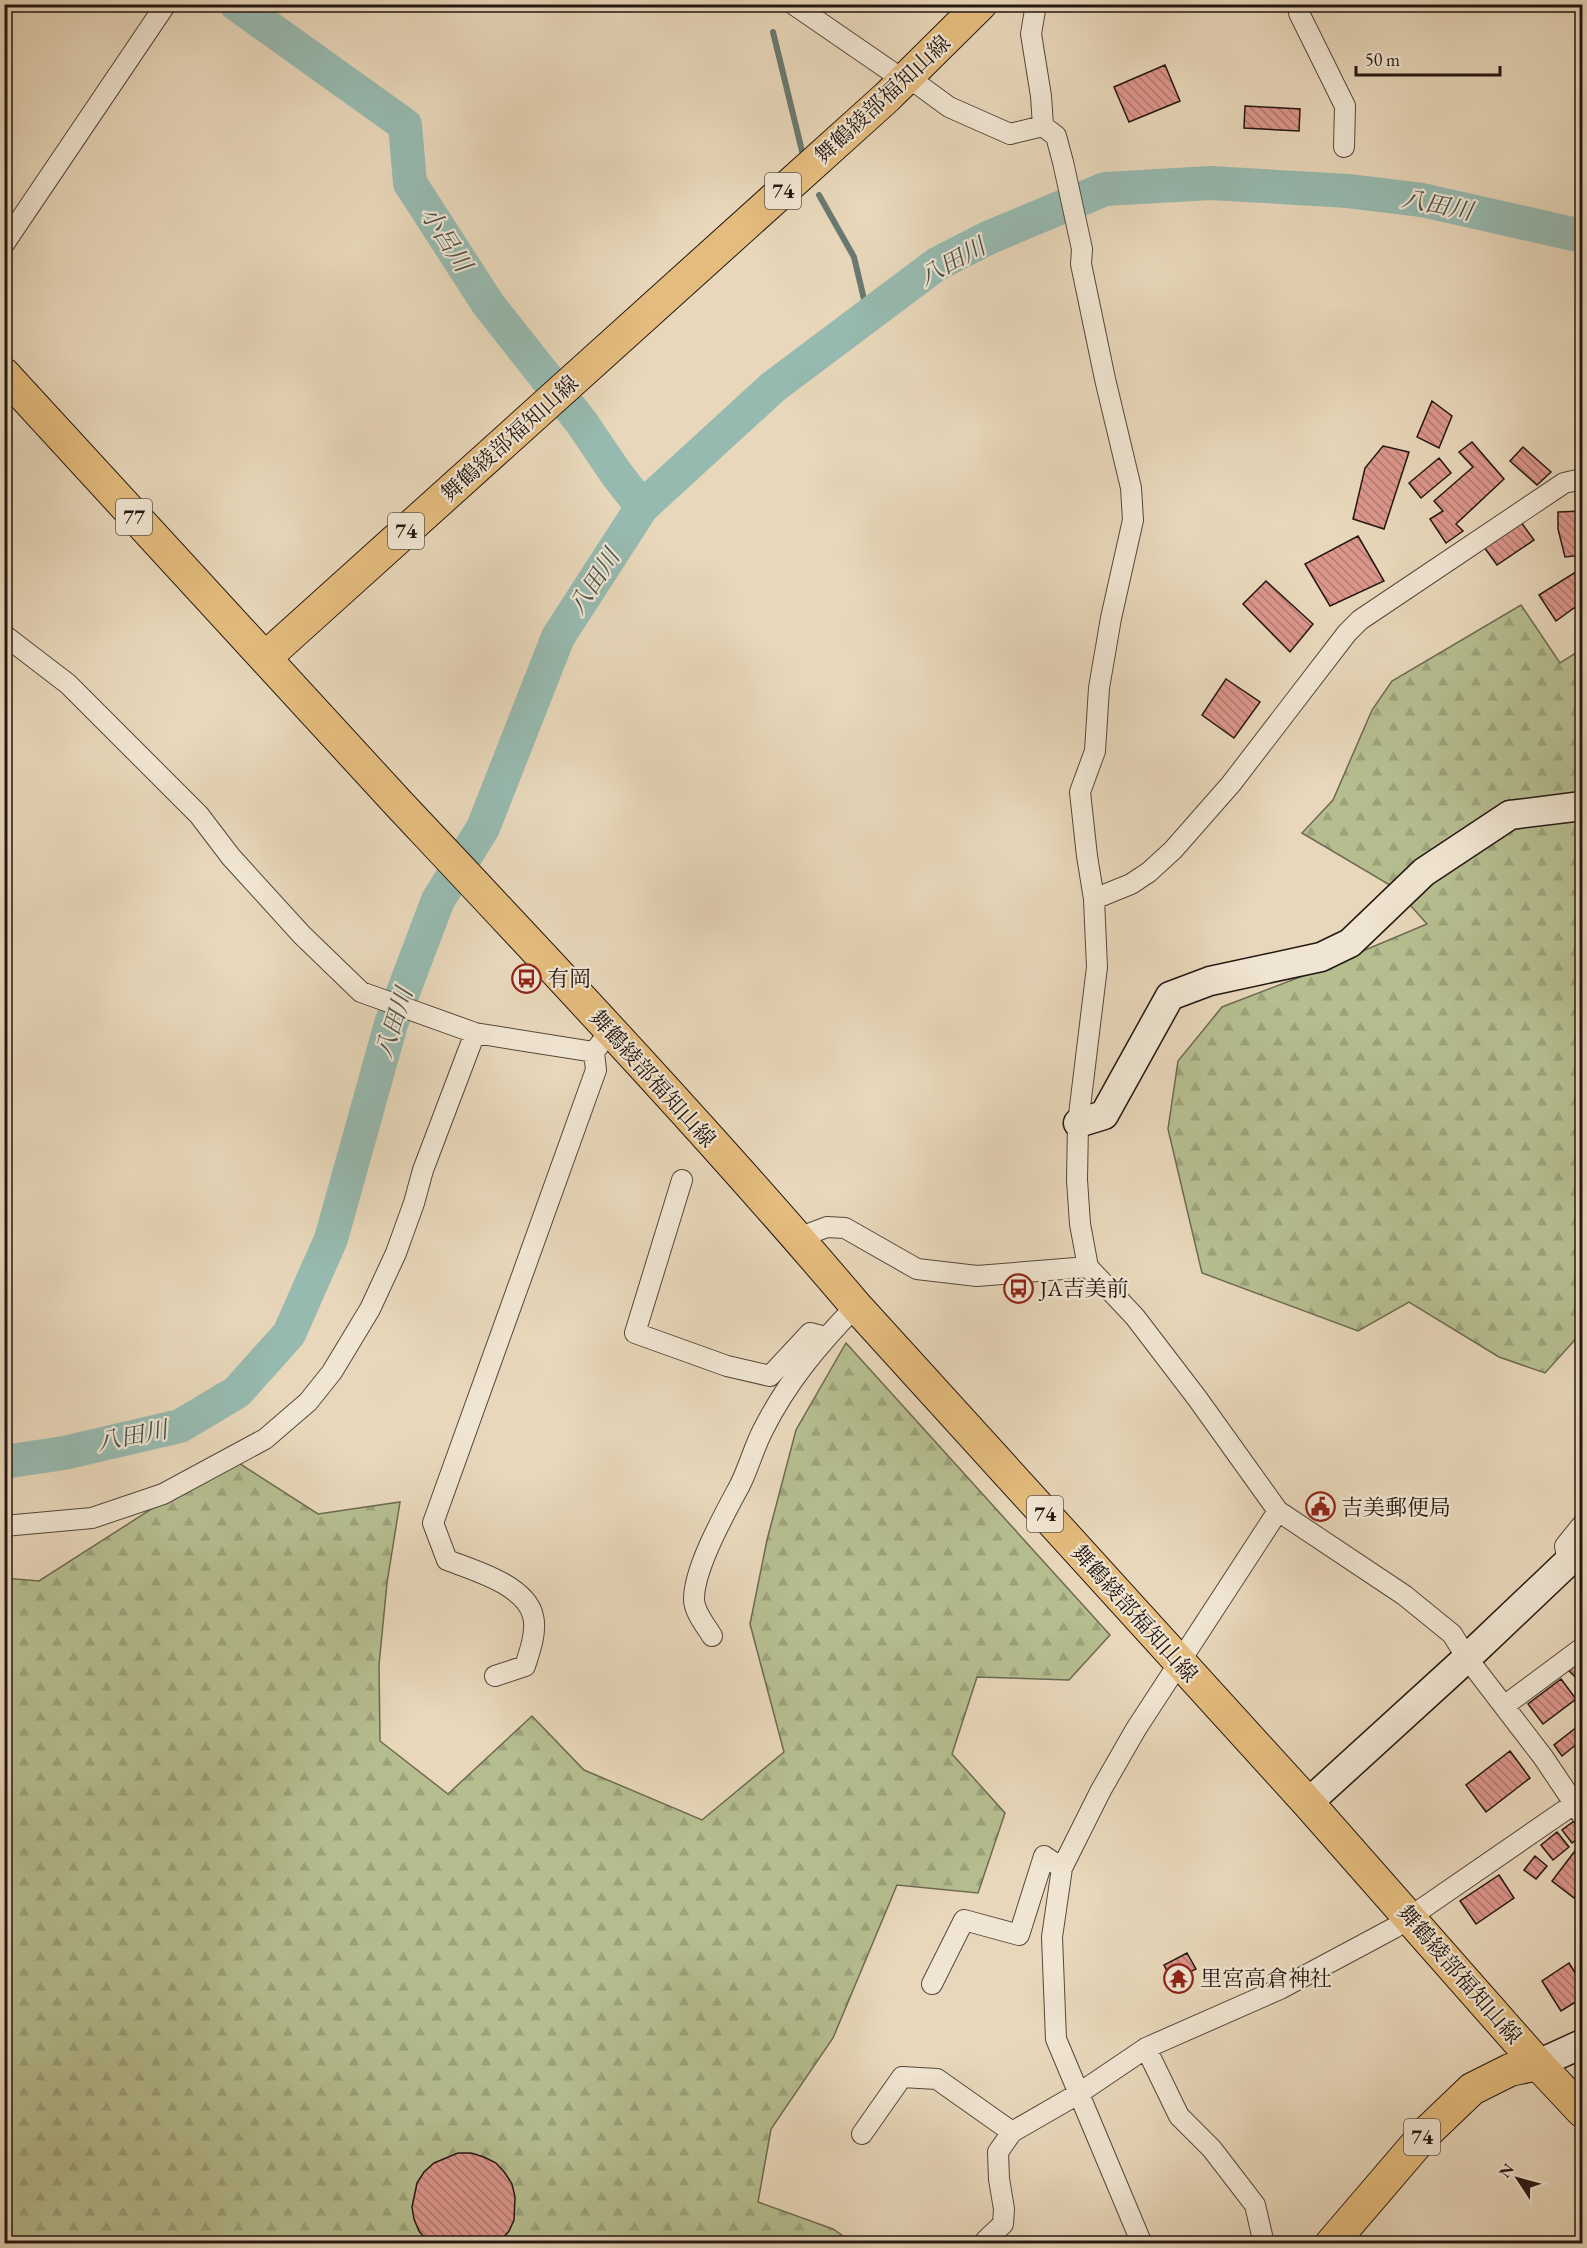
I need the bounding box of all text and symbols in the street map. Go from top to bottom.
street label: 舞鶴綾部福知山線 [808,29,957,170]
scale bar [1356,39,1500,77]
text: 50 m [1365,48,1400,71]
road number: 74 [765,173,801,209]
water label: 八田川 [1399,182,1478,227]
water label: 小呂川 [414,200,481,280]
water label: 八田川 [913,229,993,293]
street label: 舞鶴綾部福知山線 [434,369,584,508]
road number: 77 [116,499,152,535]
road number: 74 [388,513,424,549]
water label: 八田川 [561,541,628,620]
bus stop icon: 有岡 [510,962,542,994]
place label: 有岡 [547,964,591,993]
water label: 八田川 [368,981,420,1062]
street label: 舞鶴綾部福知山線 [583,1003,722,1153]
bus stop icon: JA吉美前 [1003,1272,1035,1304]
place label: JA吉美前 [1038,1274,1129,1303]
water label: 八田川 [94,1413,173,1458]
public building icon: 吉美郵便局 [1304,1491,1336,1523]
place label: 吉美郵便局 [1341,1493,1451,1522]
road number: 74 [1027,1496,1063,1532]
street label: 舞鶴綾部福知山線 [1065,1538,1204,1688]
street label: 舞鶴綾部福知山線 [1391,1898,1528,2050]
temple icon: 里宮高倉神社 [1163,1962,1195,1994]
place label: 里宮高倉神社 [1200,1964,1332,1993]
road number: 74 [1404,2119,1440,2155]
north arrow [1488,2149,1548,2209]
text: N [1494,2159,1519,2182]

